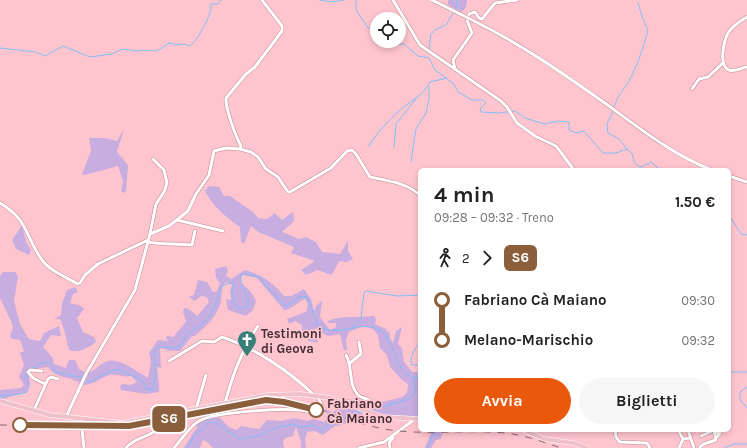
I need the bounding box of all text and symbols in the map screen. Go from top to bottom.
map controls [370,12,406,48]
button: locate [370,12,406,48]
text: 4 min [434,182,494,208]
text: 1.50 € [675,193,715,211]
text: 09:28 – 09:32 · Treno [434,210,554,225]
icon: walk [434,247,456,269]
icon: forward [476,247,498,269]
text: S6 [512,249,529,266]
text: 2 [462,251,470,266]
text: Fabriano Cà Maiano [464,291,607,309]
text: 09:30 [681,293,715,308]
place label: Testimoni di Geova [261,326,322,356]
church icon: Testimoni di Geova [236,329,258,357]
text: Melano-Marischio [464,331,593,349]
text: 09:32 [682,333,715,348]
button: Avvia [434,378,571,424]
button: Biglietti [579,378,715,424]
place label: Fabriano Cà Maiano [327,396,392,426]
marker: Fabriano Cà Maiano [308,402,324,418]
line badge: S6 [151,406,187,432]
text: S6 [160,410,178,427]
unlabelled marker [12,417,28,433]

